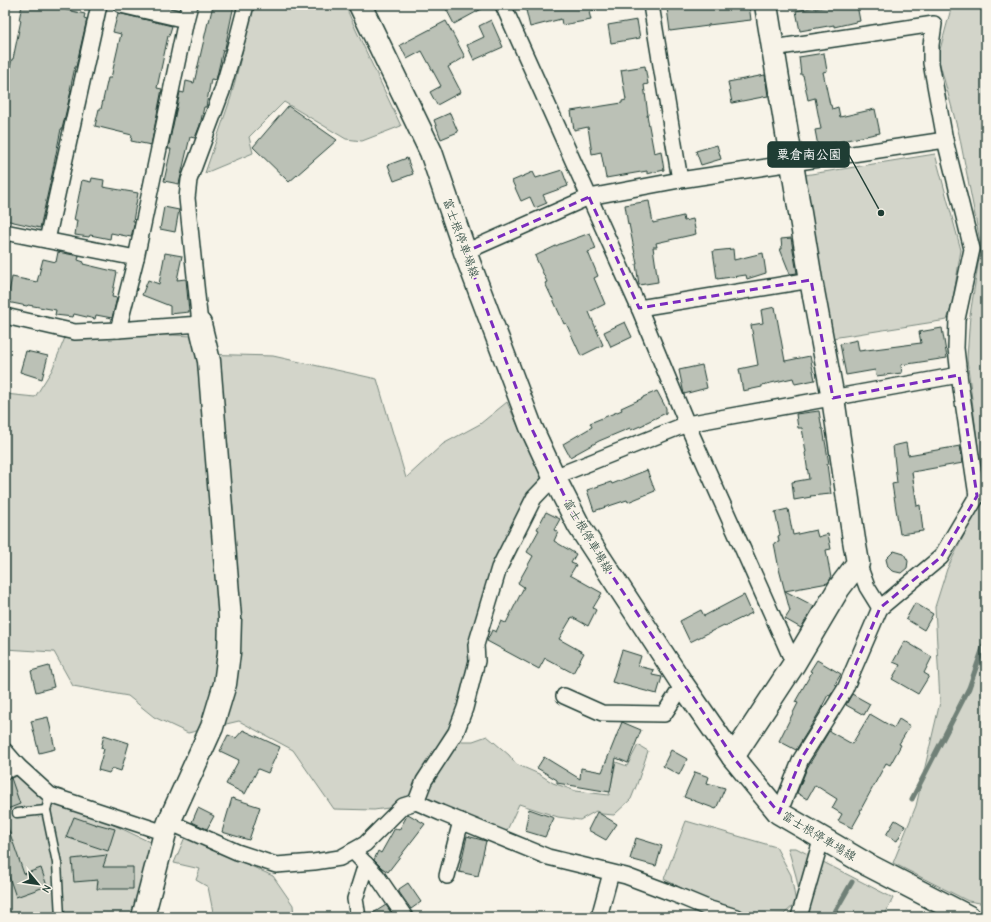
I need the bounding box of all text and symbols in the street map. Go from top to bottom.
callout: 粟倉南公園 [768,142,849,167]
text: 粟倉南公園 [776,147,842,162]
street label: 富士根停車場線 [440,196,482,280]
street label: 富士根停車場線 [560,496,616,576]
street label: 富士根停車場線 [779,808,859,864]
north arrow [18,864,58,904]
text: N [39,882,54,895]

